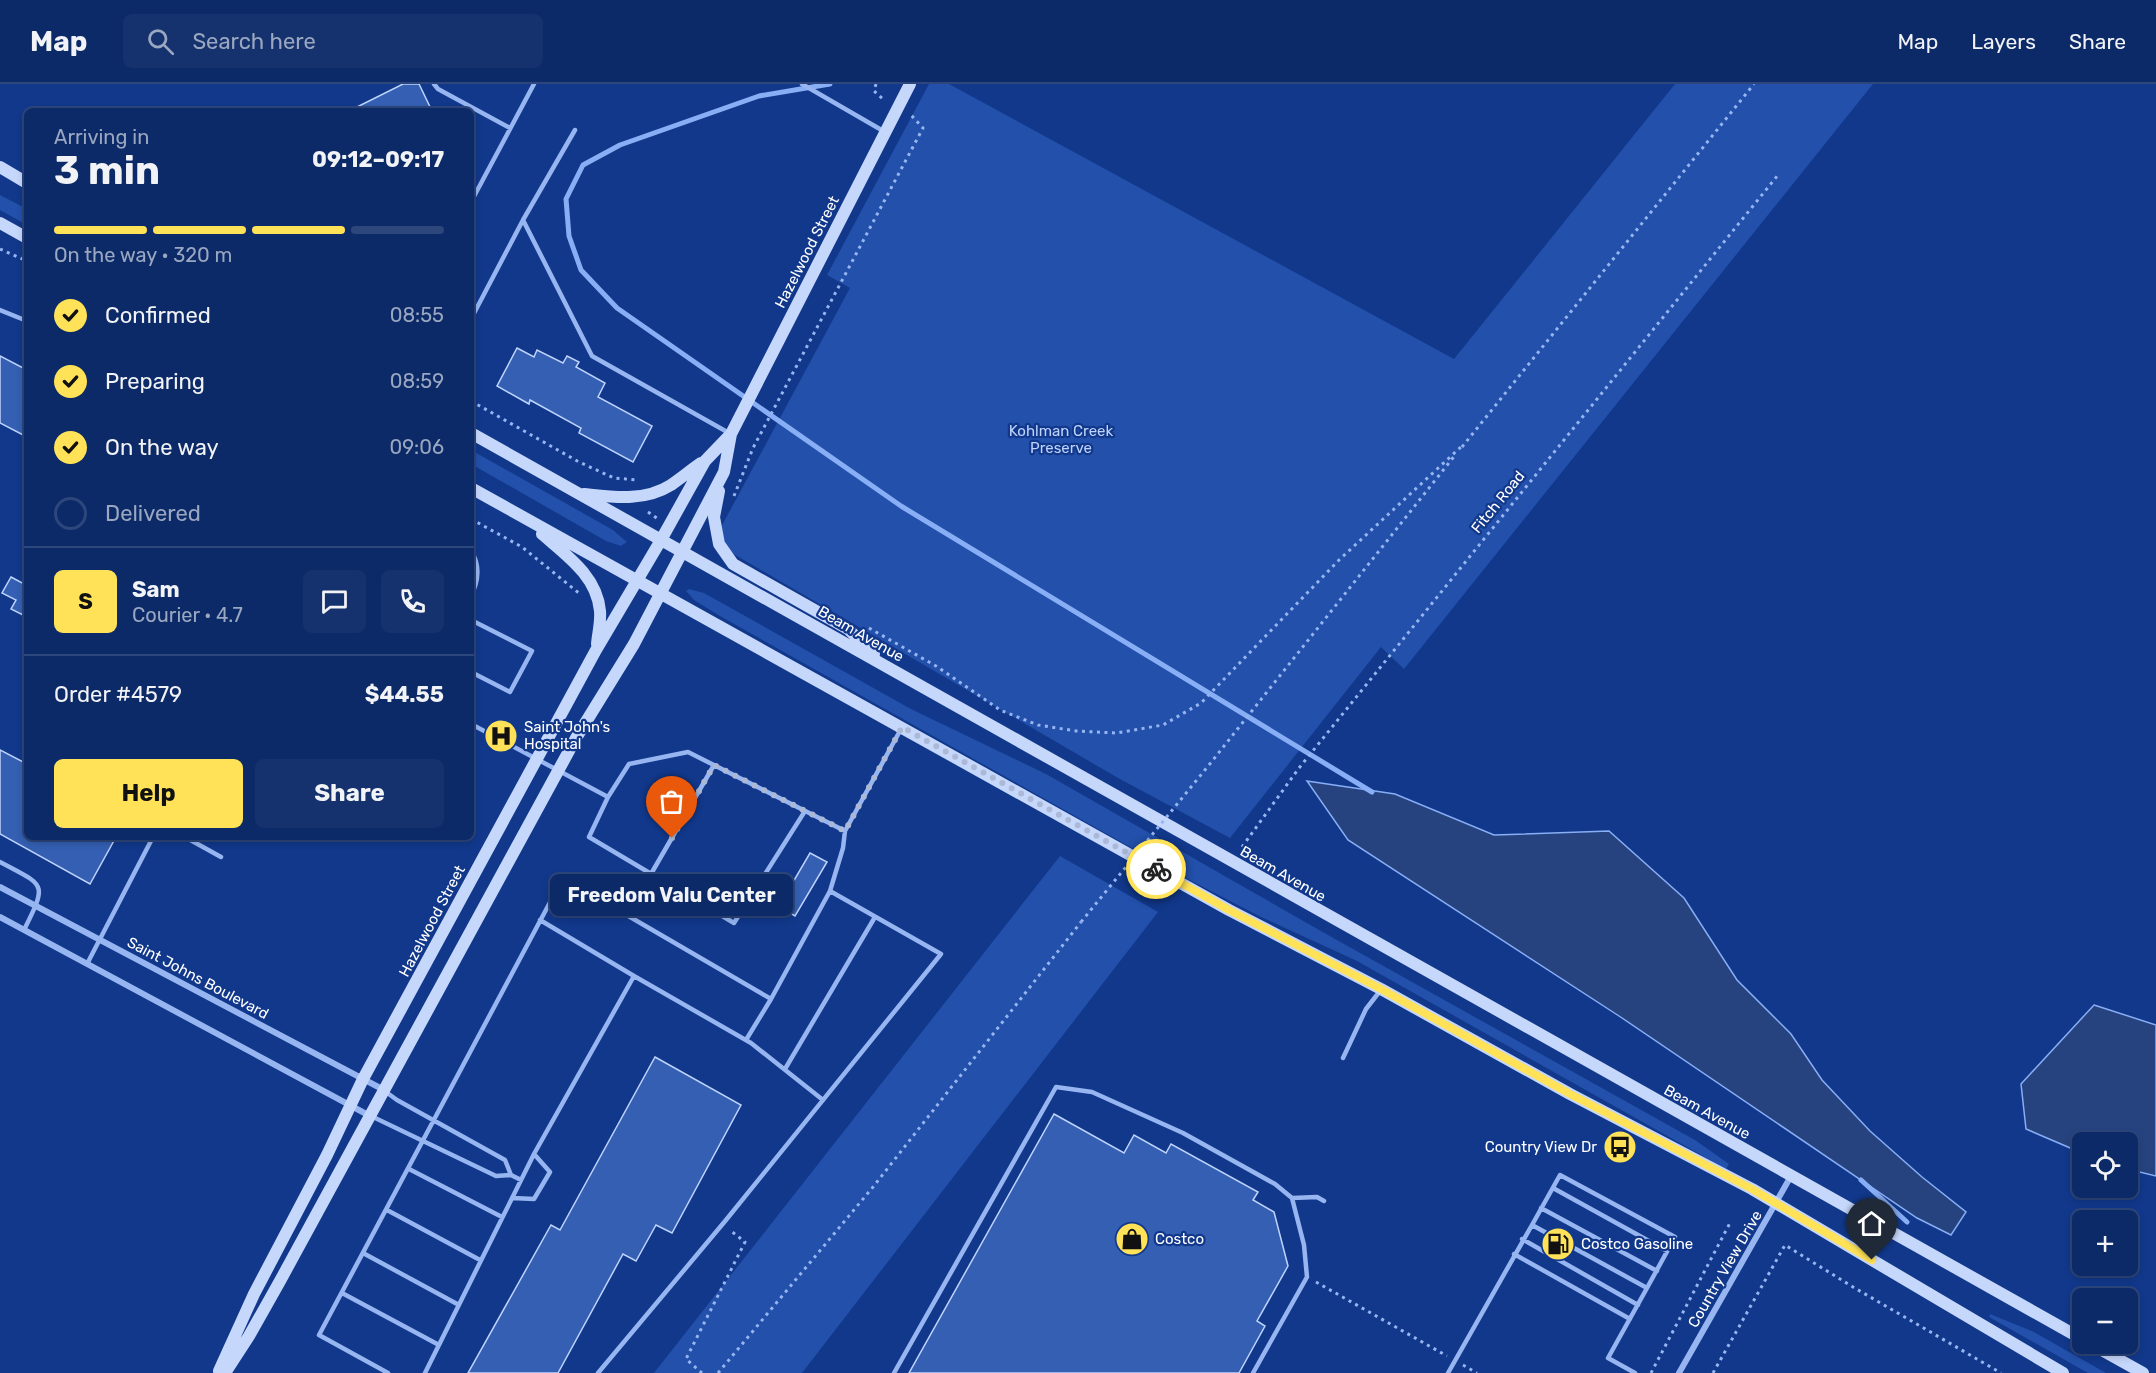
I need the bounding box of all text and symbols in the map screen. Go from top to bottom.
search box [123,14,543,68]
text: Map [30,25,87,58]
icon: search [144,25,177,58]
text: Search here [192,28,316,55]
text: Map [1897,29,1938,54]
text: Layers [1971,29,2036,54]
text: Share [2069,29,2126,54]
text: Arriving in [54,125,149,149]
text: 09:12–09:17 [312,146,444,173]
text: 3 min [54,148,160,194]
street label: Hazelwood Street [771,193,843,311]
text: On the way · 320 m [54,243,232,267]
icon: check [54,299,87,332]
text: Confirmed [105,302,211,329]
text: 08:55 [390,303,444,327]
icon: check [54,365,87,398]
text: Preparing [105,368,205,395]
text: 08:59 [390,369,444,393]
park label: Kohlman Creek Preserve [1009,422,1113,457]
icon: check [54,431,87,464]
text: On the way [105,434,219,461]
text: 09:06 [390,435,444,459]
street label: Fitch Road [1467,467,1529,537]
text: Delivered [105,500,201,527]
button: chat [303,570,366,633]
button: phone [381,570,444,633]
text: Sam [132,576,180,603]
text: S [78,588,93,615]
street label: Beam Avenue [815,602,907,666]
text: Courier · 4.7 [132,603,243,627]
text: Order #4579 [54,681,182,708]
text: $44.55 [365,681,444,708]
hospital icon: Saint John's Hospital [483,718,519,754]
place label: Saint John's Hospital [524,718,611,753]
button: Help [54,759,243,828]
button: Share [255,759,444,828]
pin [646,776,697,838]
icon: bag [655,785,688,818]
courier [1126,839,1186,899]
street label: Beam Avenue [1237,842,1329,906]
icon: bike [1140,853,1173,886]
street label: Hazelwood Street [395,862,469,980]
callout: Freedom Valu Center [550,874,794,916]
text: Freedom Valu Center [567,883,776,907]
street label: Saint Johns Boulevard [124,933,272,1023]
street label: Beam Avenue [1661,1081,1753,1143]
bus stop icon: Country View Dr [1602,1129,1638,1165]
map controls [2072,1132,2138,1354]
button: locate [2072,1132,2138,1198]
place label: Country View Dr [1485,1138,1597,1156]
pin [1846,1198,1897,1260]
street label: Country View Drive [1684,1207,1766,1331]
icon: home [1855,1207,1888,1240]
button: + [2072,1210,2138,1276]
shop icon: Costco [1114,1221,1150,1257]
fuel station icon: Costco Gasoline [1540,1226,1576,1262]
place label: Costco [1155,1230,1204,1248]
place label: Costco Gasoline [1581,1235,1693,1253]
button: − [2072,1288,2138,1354]

